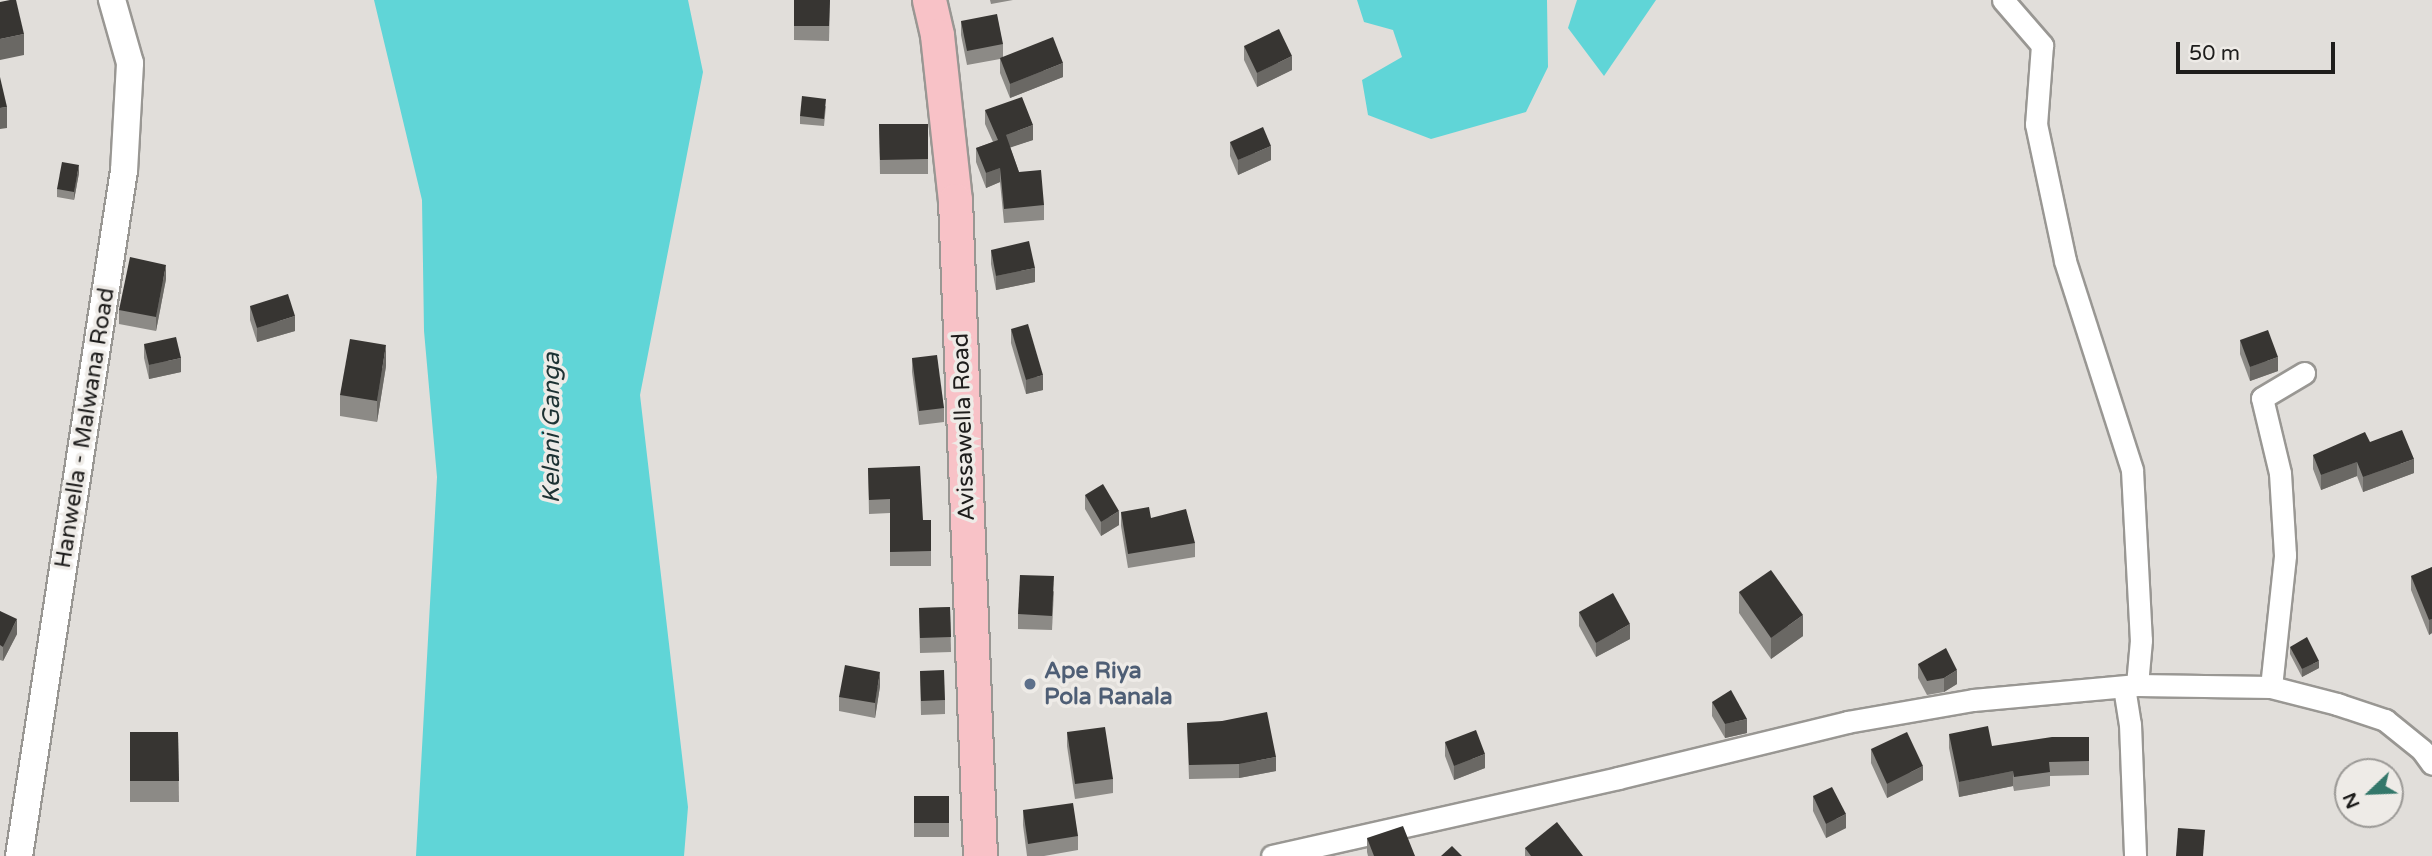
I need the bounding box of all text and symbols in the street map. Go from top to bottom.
scale bar [2180,28,2339,72]
text: 50 m [2189,41,2240,66]
street label: Hanwella - Malwana Road [49,286,121,570]
street label: Avissawella Road [947,332,981,522]
water label: Kelani Ganga [538,353,566,503]
place label: Ape Riya Pola Ranala [1044,657,1173,711]
marker: Ape Riya Pola Ranala [1022,676,1038,692]
north arrow [2334,758,2404,828]
text: N [2338,789,2365,812]

